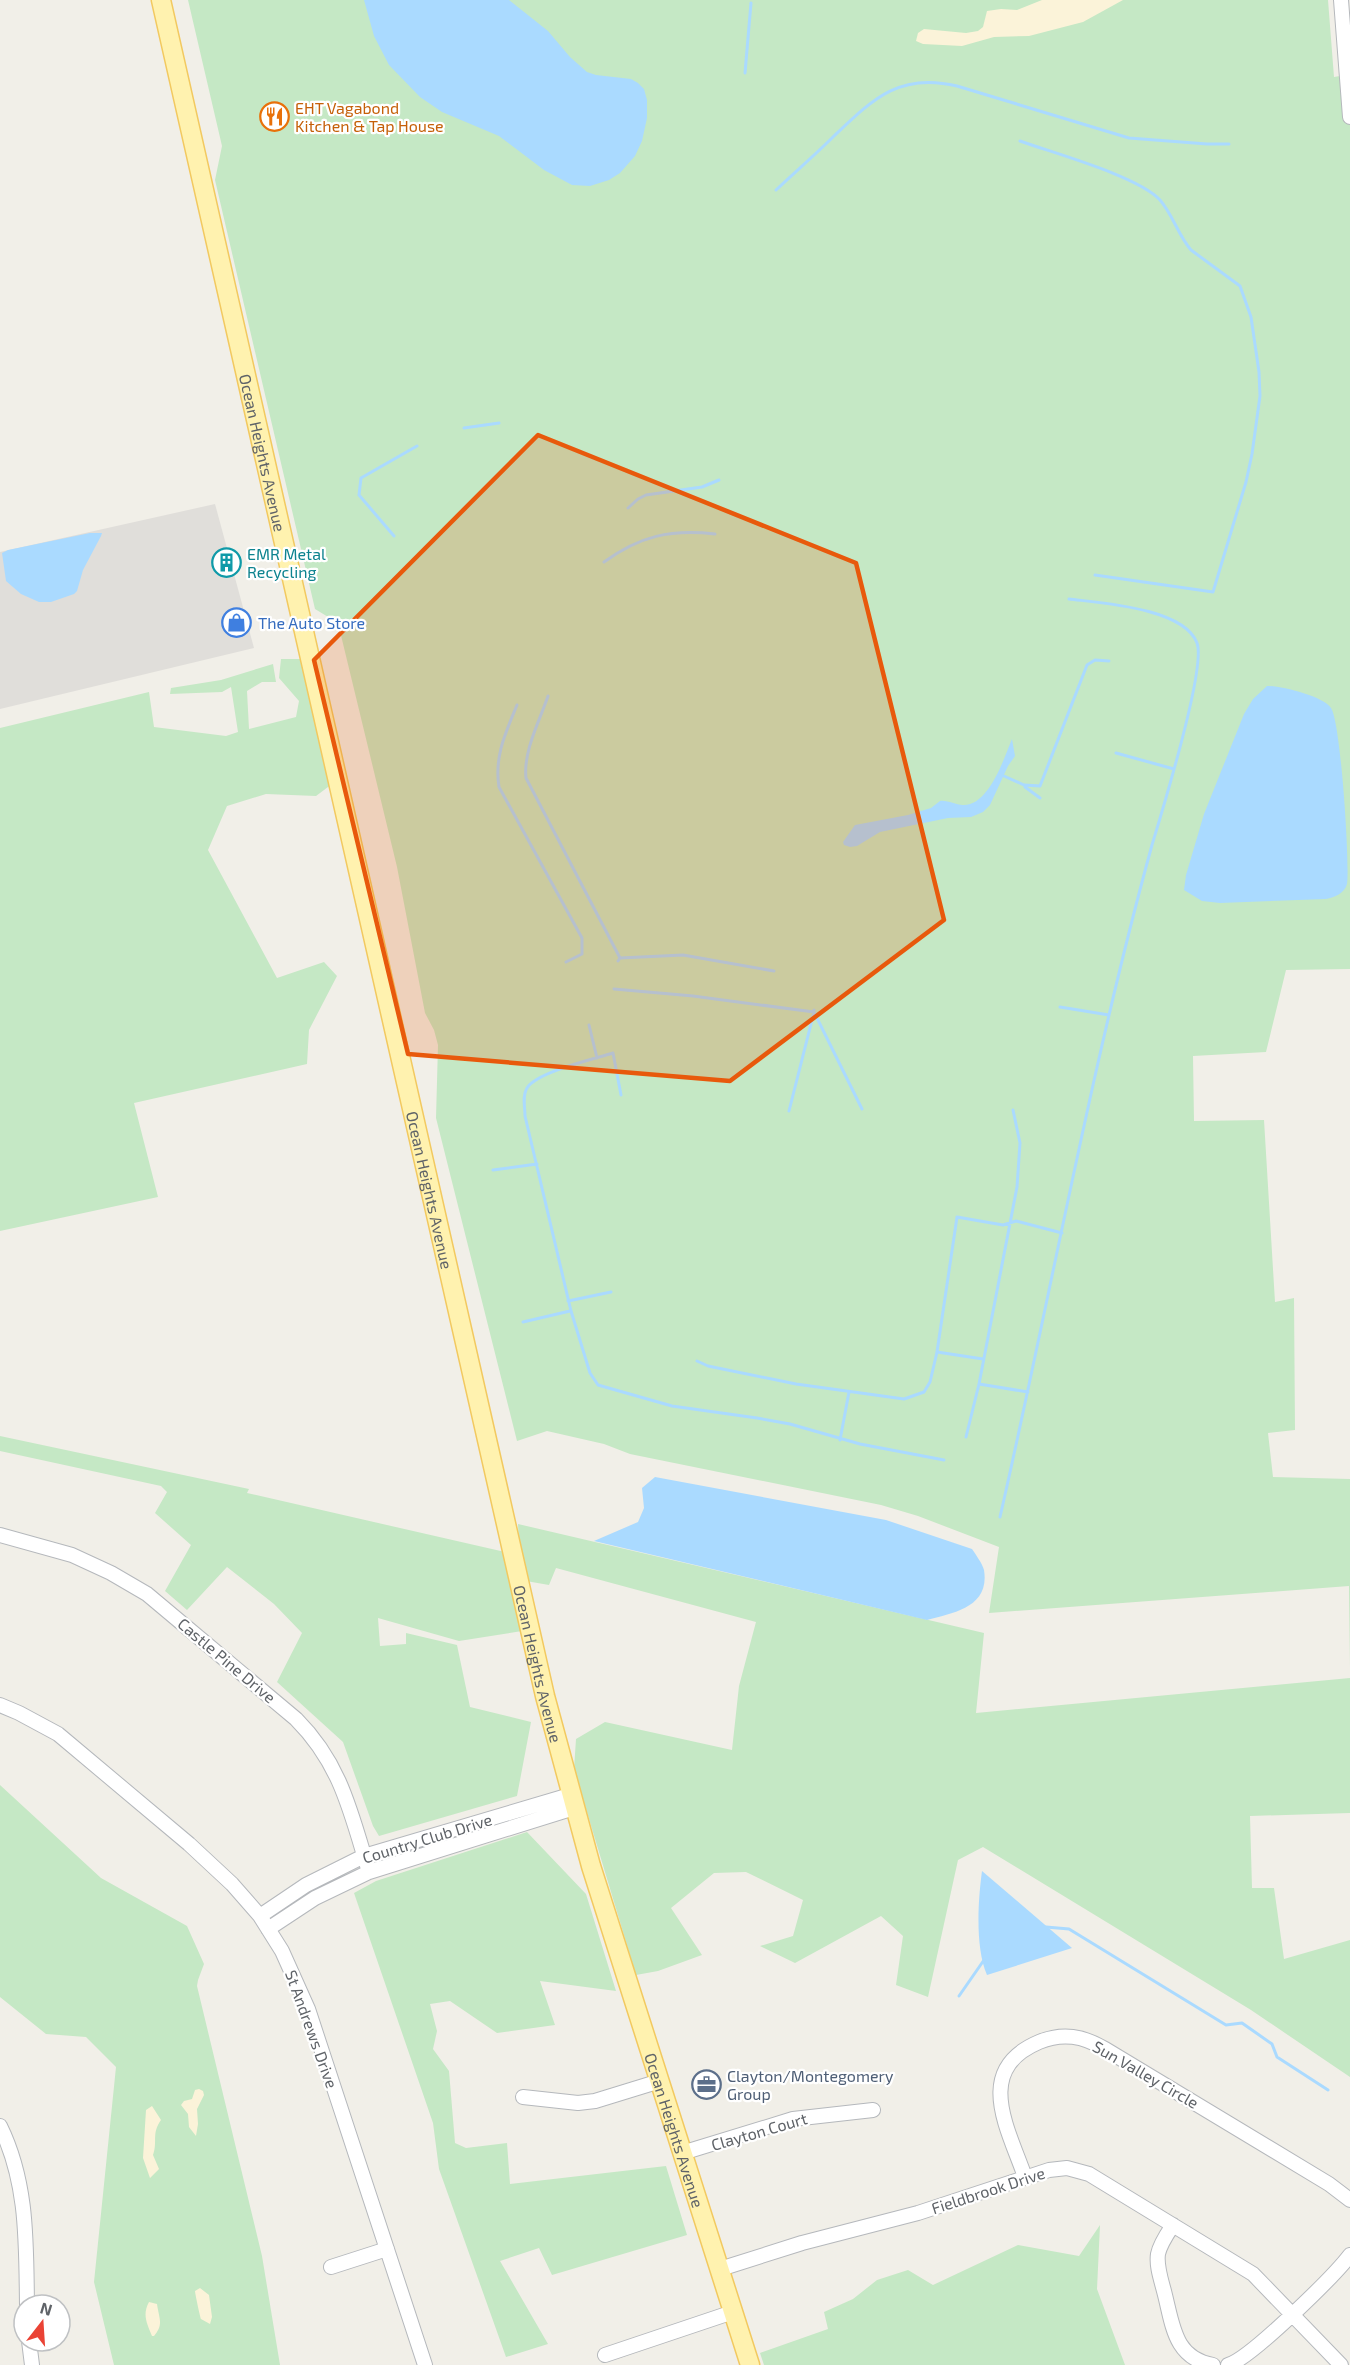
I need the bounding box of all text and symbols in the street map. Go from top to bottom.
place label: EHT Vagabond Kitchen & Tap House [295,98,444,135]
restaurant icon: EHT Vagabond Kitchen & Tap House [258,100,290,132]
street label: Ocean Heights Avenue [236,372,291,533]
place label: EMR Metal Recycling [247,544,326,581]
building icon: EMR Metal Recycling [210,546,242,578]
shop icon: The Auto Store [221,606,253,638]
place label: The Auto Store [258,613,365,632]
street label: Ocean Heights Avenue [403,1109,457,1271]
street label: Ocean Heights Avenue [511,1583,567,1745]
street label: Castle Pine Drive [174,1614,280,1706]
street label: Country Club Drive [360,1809,494,1867]
street label: St Andrews Drive [282,1967,342,2091]
street label: Sun Valley Circle [1090,2036,1202,2112]
street label: Ocean Heights Avenue [642,2050,709,2210]
place label: Clayton/Montegomery Group [727,2066,894,2103]
office icon: Clayton/Montegomery Group [690,2068,722,2100]
street label: Clayton Court [709,2108,809,2154]
street label: Fieldbrook Drive [929,2163,1047,2217]
north arrow [12,2293,72,2353]
text: N [38,2297,55,2319]

